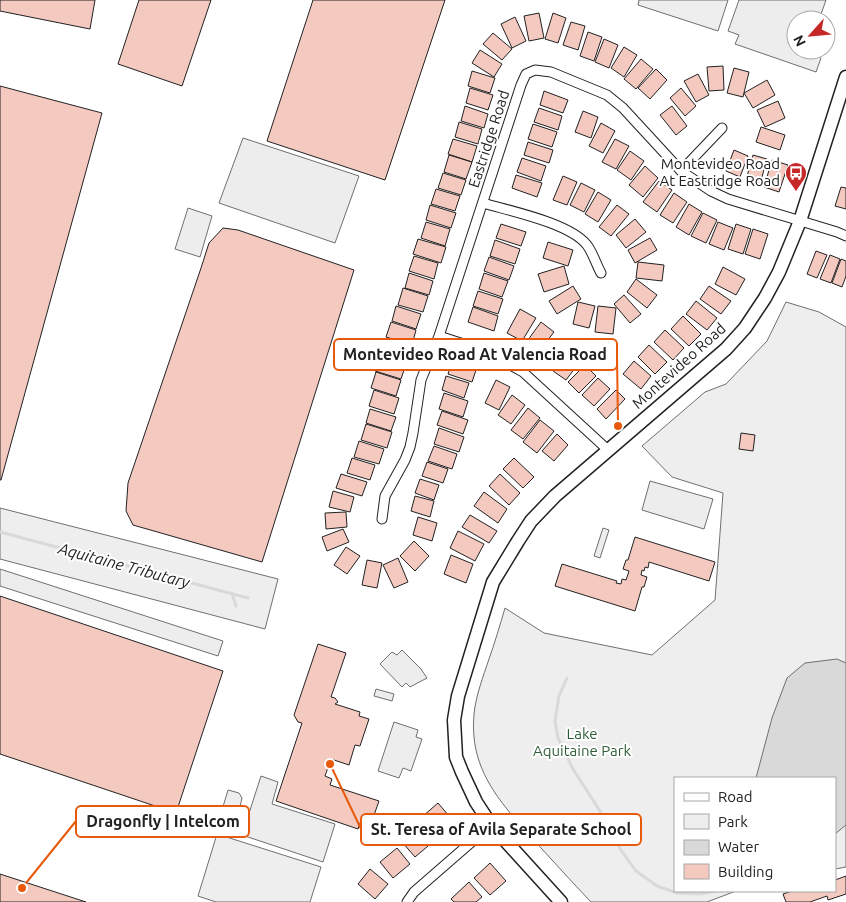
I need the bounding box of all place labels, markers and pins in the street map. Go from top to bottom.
place label: Montevideo Road At Eastridge Road [659,155,780,189]
bus stop icon: Montevideo Road At Eastridge Road [784,161,808,192]
callout: Montevideo Road At Valencia Road [334,339,617,370]
callout: Dragonfly | Intelcom [76,806,249,837]
callout: St. Teresa of Avila Separate School [361,814,641,845]

